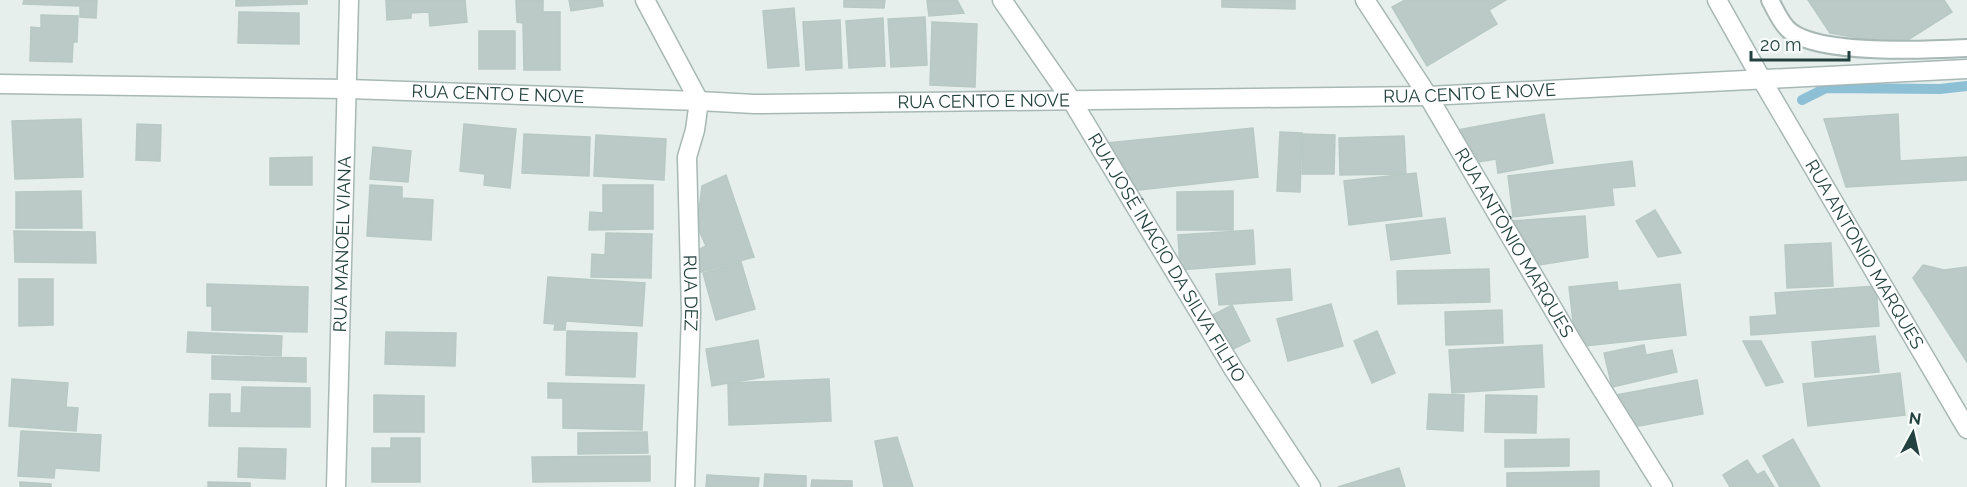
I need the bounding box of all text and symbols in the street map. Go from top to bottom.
scale bar [1751,24,1848,62]
text: 20 m [1760,34,1802,55]
street label: RUA CENTO E NOVE [1383,79,1556,107]
street label: RUA CENTO E NOVE [411,80,585,107]
street label: RUA CENTO E NOVE [897,89,1070,112]
street label: RUA JOSÉ INACIO DA SILVA FILHO [1084,129,1250,386]
street label: RUA ANTÔNIO MARQUES [1451,144,1578,341]
street label: RUA MANOEL VIANA [329,156,355,333]
street label: RUA ANTONIO MARQUES [1801,156,1929,353]
street label: RUA DEZ [680,255,702,331]
north arrow [1883,403,1943,463]
text: N [1908,408,1922,429]

